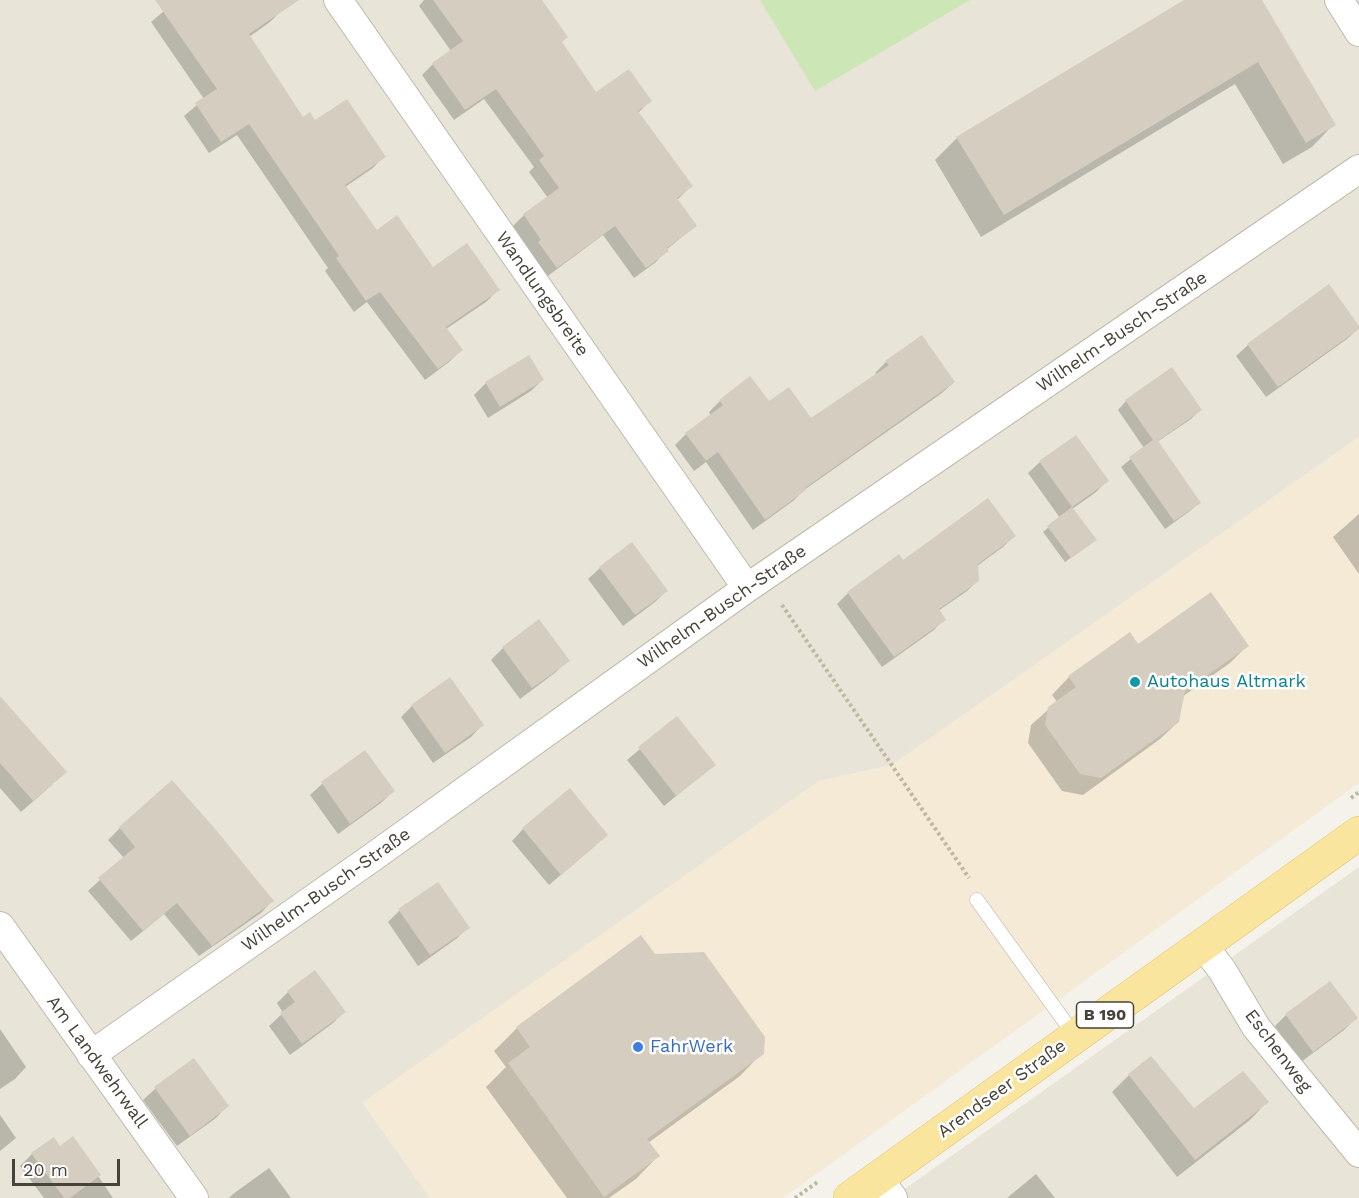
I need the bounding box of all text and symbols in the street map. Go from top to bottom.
street label: Wandlungsbreite [491,227,593,361]
street label: Wilhelm-Busch-Straße [1033,267,1211,397]
street label: Wilhelm-Busch-Straße [633,540,811,674]
place label: Autohaus Altmark [1147,671,1306,693]
marker: Autohaus Altmark [1128,675,1142,689]
street label: Wilhelm-Busch-Straße [237,823,415,957]
street label: Am Landwehrwall [42,992,152,1132]
road number: B 190 [1076,1002,1134,1028]
street label: Eschenweg [1240,1005,1316,1097]
street label: Arendseer Straße [934,1035,1070,1143]
place label: FahrWerk [650,1036,733,1058]
marker: FahrWerk [631,1040,645,1054]
scale bar [15,1147,123,1185]
text: 20 m [23,1159,68,1180]

